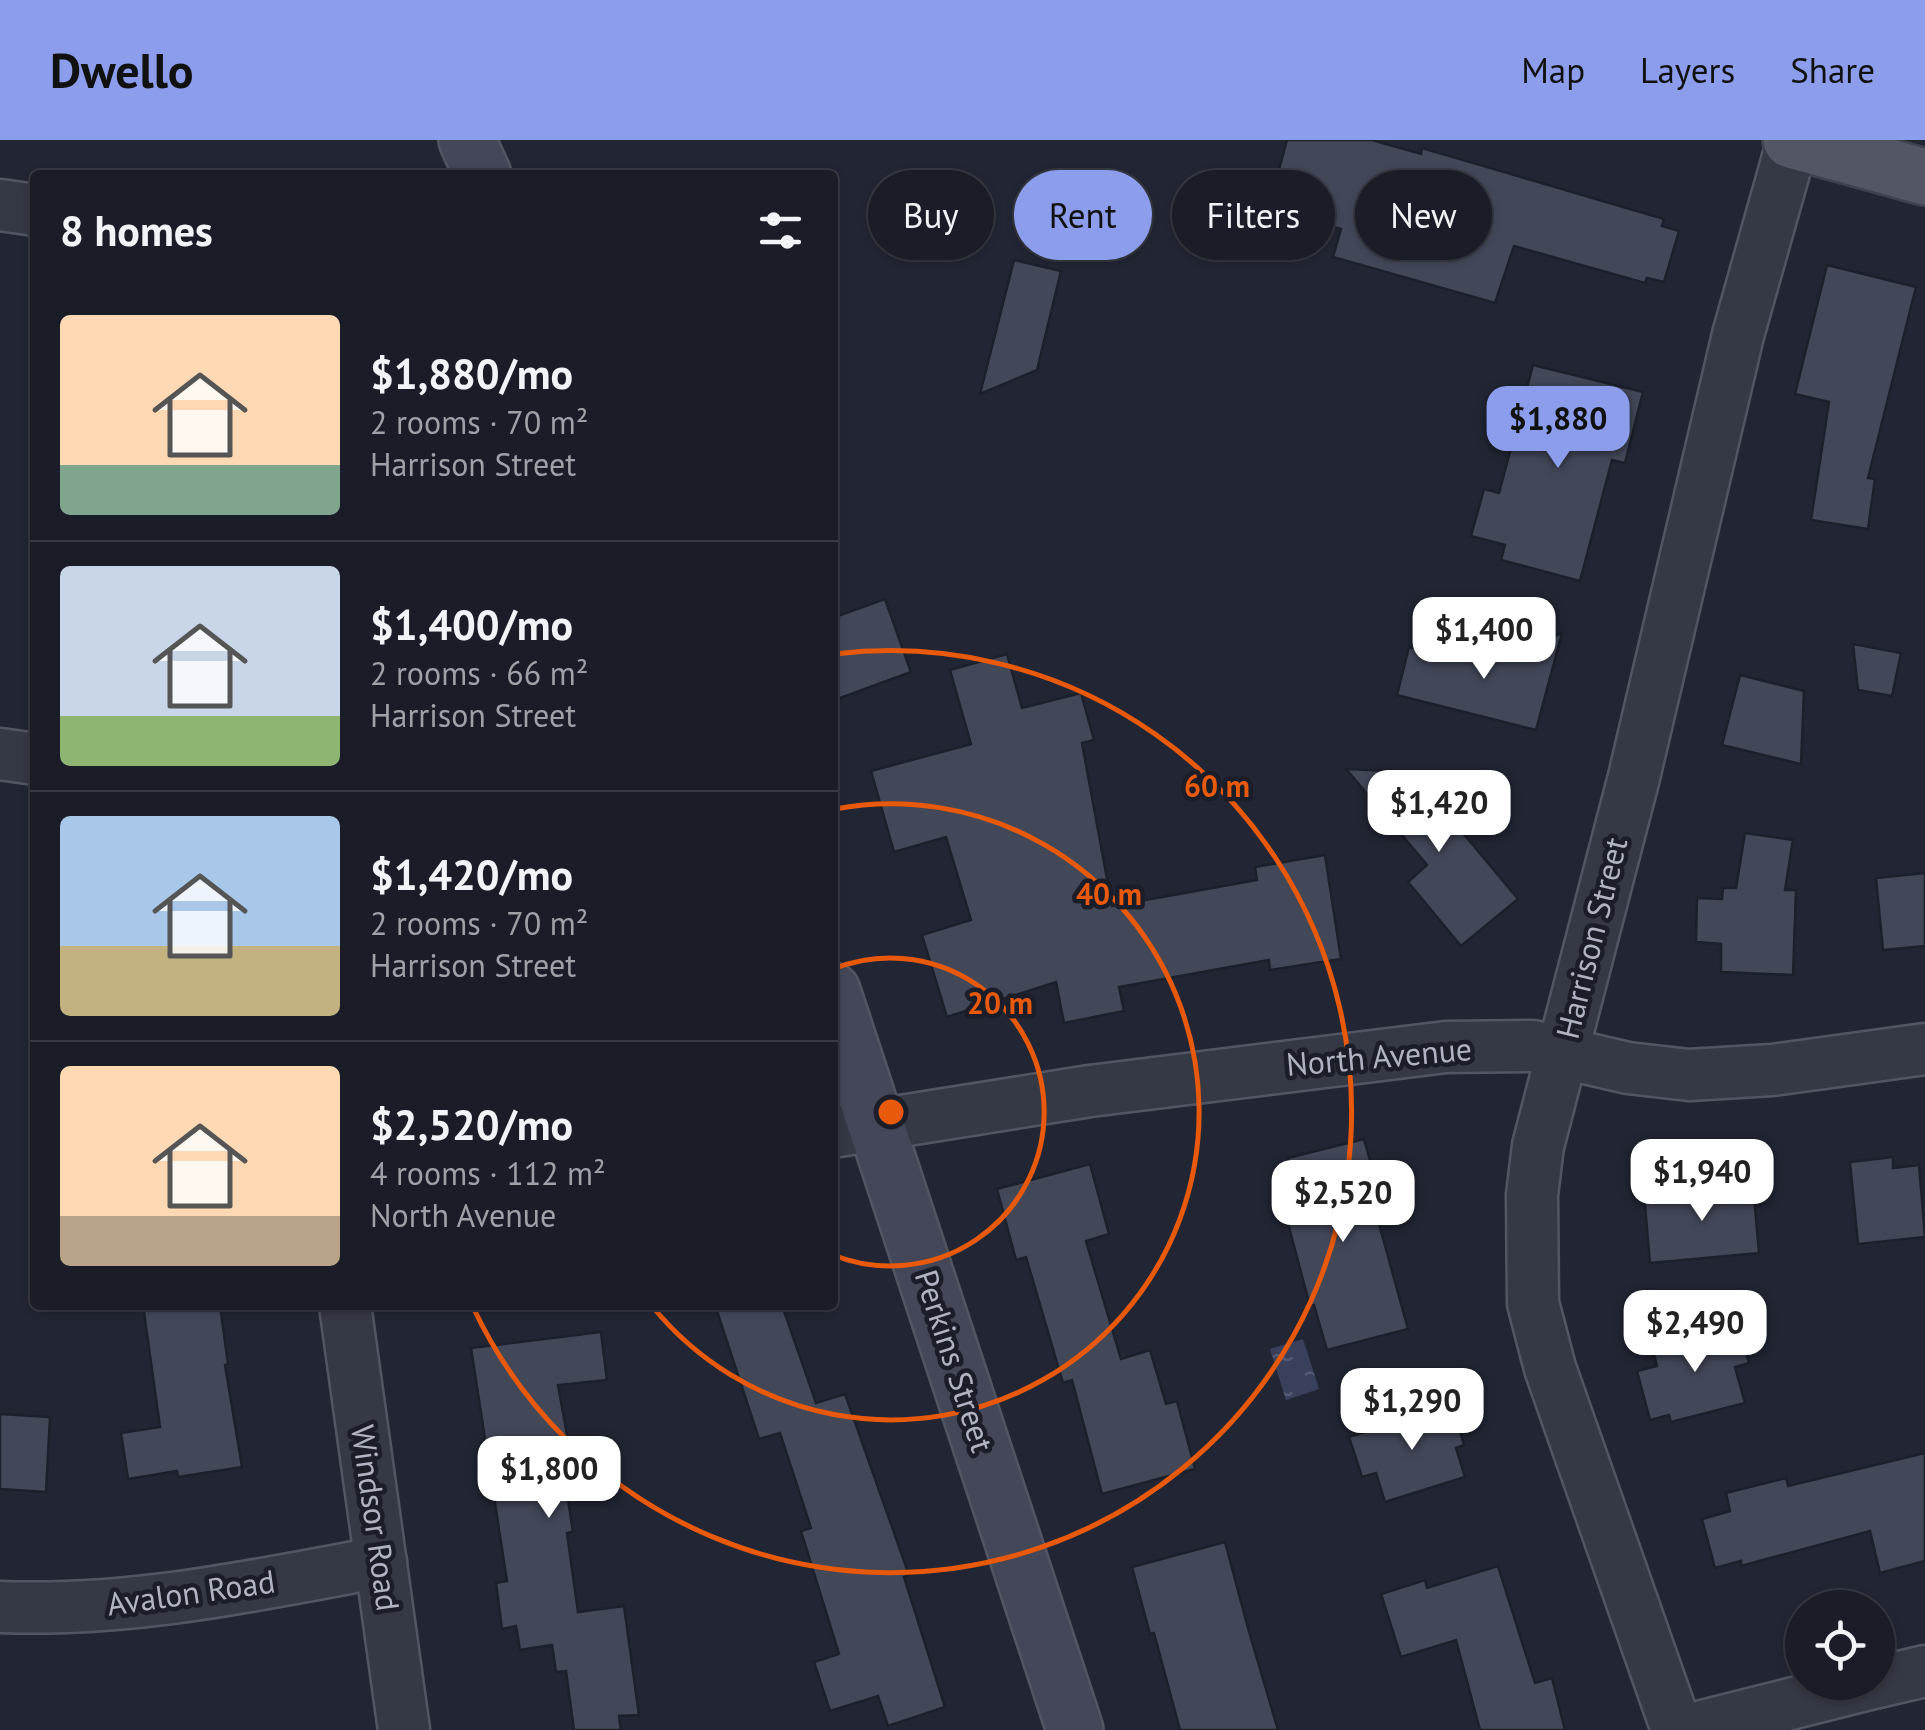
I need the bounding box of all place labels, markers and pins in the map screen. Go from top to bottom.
pin: $1,880 [1477,386,1639,471]
pin: $1,400 [1403,597,1565,682]
pin: $1,420 [1358,770,1520,855]
centre of rings [873,1094,909,1130]
pin: $1,940 [1621,1139,1783,1224]
pin: $2,520 [1262,1160,1424,1245]
pin: $2,490 [1614,1290,1776,1375]
pin: $1,290 [1331,1368,1493,1453]
pin: $1,800 [468,1436,630,1521]

